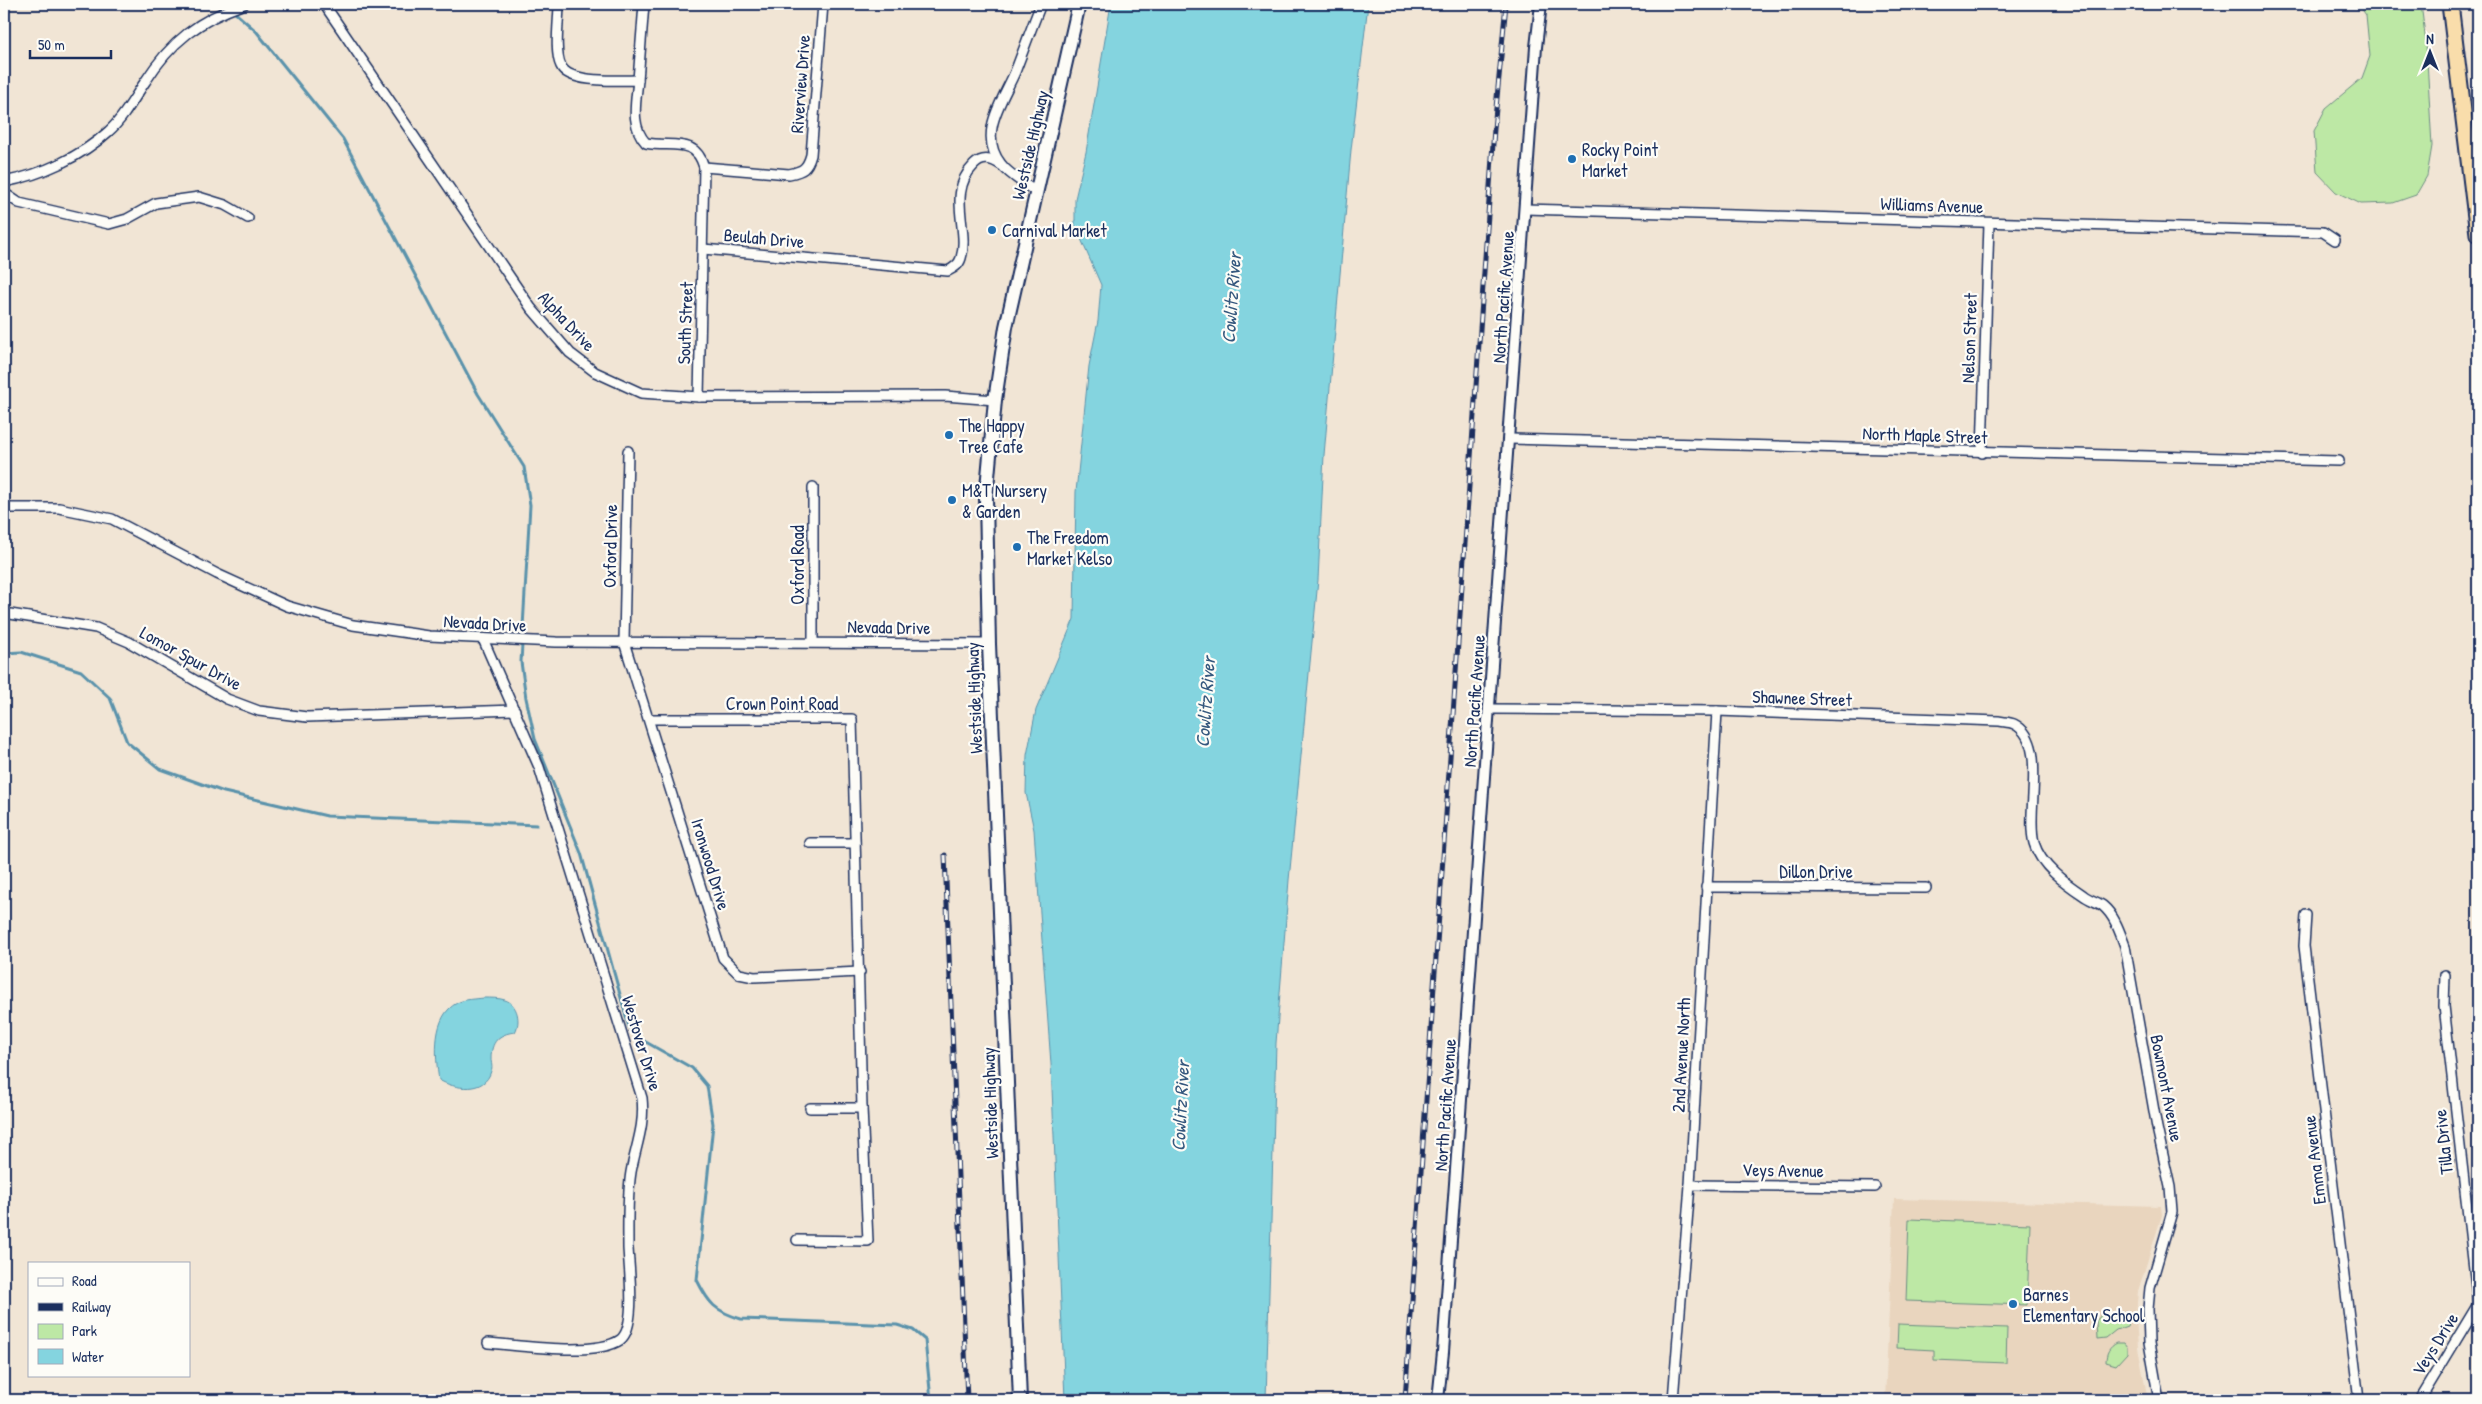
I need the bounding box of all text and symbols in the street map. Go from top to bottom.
scale bar [30,28,111,60]
north arrow [2404,28,2454,78]
text: N [2426,29,2434,48]
text: 50 m [38,34,65,55]
street label: Riverview Drive [784,34,816,134]
street label: Westside Highway [1005,87,1055,202]
place label: Rocky Point Market [1582,137,1659,183]
marker: Rocky Point Market [1566,153,1578,165]
street label: Williams Avenue [1880,191,1984,219]
place label: Carnival Market [1002,218,1108,243]
street label: Beulah Drive [723,222,805,254]
marker: Carnival Market [986,224,998,236]
street label: North Pacific Avenue [1486,230,1520,364]
water label: Cowlitz River [1215,249,1247,344]
street label: South Street [671,281,699,365]
street label: Alpha Drive [533,285,601,357]
street label: Nelson Street [1955,292,1983,383]
place label: The Happy Tree Cafe [959,413,1025,459]
street label: North Maple Street [1862,420,1989,450]
marker: The Happy Tree Cafe [943,429,955,441]
place label: M&T Nursery & Garden [962,478,1048,524]
marker: M&T Nursery & Garden [946,494,958,506]
street label: Oxford Drive [597,504,623,588]
street label: Oxford Road [785,525,810,605]
place label: The Freedom Market Kelso [1027,525,1112,571]
marker: The Freedom Market Kelso [1011,541,1023,553]
street label: Nevada Drive [443,608,527,638]
street label: Nevada Drive [847,614,931,640]
street label: Lomor Spur Drive [136,620,246,696]
street label: North Pacific Avenue [1457,634,1491,768]
street label: Westside Highway [960,641,988,754]
water label: Cowlitz River [1189,653,1221,748]
street label: Shawnee Street [1752,684,1853,712]
street label: Crown Point Road [726,691,838,716]
street label: Ironwood Drive [685,815,737,913]
street label: Dillon Drive [1779,859,1853,884]
street label: Westover Drive [616,993,668,1093]
street label: 2nd Avenue North [1666,996,1697,1113]
street label: Bowmont Avenue [2144,1032,2190,1144]
street label: North Pacific Avenue [1428,1038,1462,1172]
street label: Westside Highway [976,1046,1004,1159]
water label: Cowlitz River [1165,1057,1195,1152]
street label: Tilla Drive [2427,1108,2459,1176]
street label: Emma Avenue [2296,1114,2332,1206]
street label: Veys Avenue [1742,1157,1824,1183]
legend [28,1262,190,1376]
text: Road [72,1270,97,1291]
place label: Barnes Elementary School [2023,1282,2145,1328]
text: Railway [72,1296,111,1317]
marker: Barnes Elementary School [2007,1298,2019,1310]
street label: Veys Drive [2406,1308,2464,1380]
text: Park [72,1320,97,1341]
text: Water [72,1346,104,1367]

